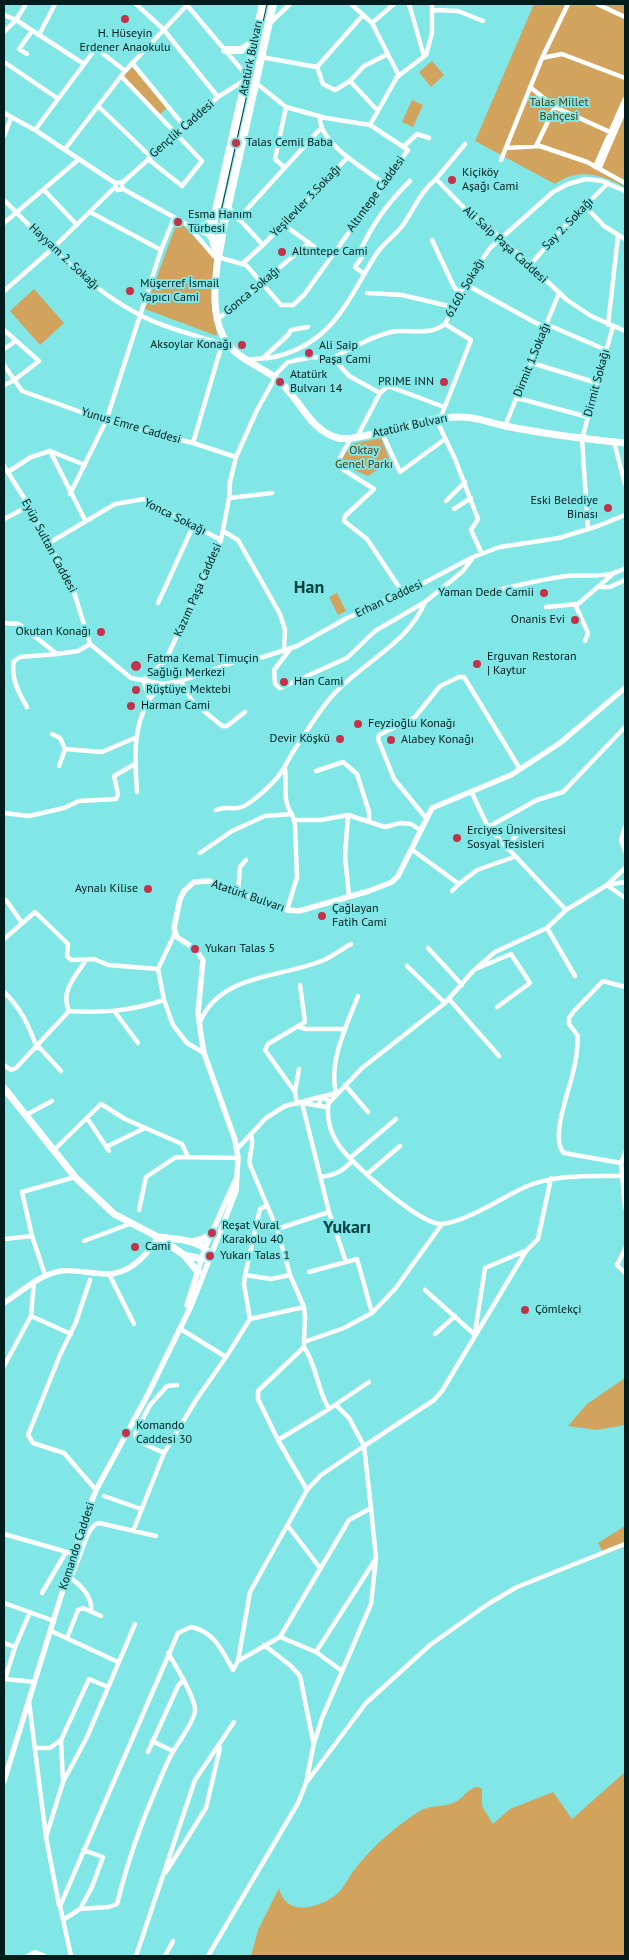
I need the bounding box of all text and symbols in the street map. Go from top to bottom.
marker: H. Hüseyin Erdener Anaokulu [119,13,131,25]
street label: Atatürk Bulvarı [236,19,266,97]
place label: H. Hüseyin Erdener Anaokulu [79,27,171,55]
park label: Talas Millet Bahçesi [530,96,588,124]
street label: Gençlik Caddesi [147,97,217,161]
place label: Talas Cemil Baba [246,136,333,150]
marker: Talas Cemil Baba [230,137,242,149]
street label: Altıntepe Caddesi [344,153,408,235]
street label: Yeşilevler 3.Sokağı [268,162,344,240]
place label: Kiçiköy Aşağı Cami [462,166,518,194]
marker: Kiçiköy Aşağı Cami [446,174,458,186]
street label: Say 2. Sokağı [539,195,597,253]
street label: Ali Saip Paşa Caddesi [460,203,550,287]
place label: Esma Hanım Türbesi [188,208,252,236]
marker: Esma Hanım Türbesi [172,216,184,228]
street label: Hayyam 2. Sokağı [26,221,102,293]
place label: Altıntepe Cami [292,245,368,259]
marker: Altıntepe Cami [276,246,288,258]
street label: 6160. Sokağı [442,256,488,320]
street label: Gonca Sokağı [221,263,283,319]
place label: Müşerref İsmail Yapıcı Cami [140,277,219,305]
marker: Müşerref İsmail Yapıcı Cami [124,285,136,297]
street label: Dirmit 1.Sokağı [511,321,553,399]
place label: Aksoylar Konağı [150,338,232,352]
marker: Aksoylar Konağı [236,339,248,351]
place label: Ali Saip Paşa Cami [319,339,371,367]
marker: Ali Saip Paşa Cami [303,347,315,359]
street label: Dirmit Sokağı [581,348,613,418]
place label: Atatürk Bulvarı 14 [290,368,342,396]
place label: PRIME INN [378,375,434,389]
marker: Atatürk Bulvarı 14 [274,376,286,388]
marker: PRIME INN [438,376,450,388]
street label: Yunus Emre Caddesi [80,405,182,447]
street label: Atatürk Bulvarı [371,411,449,441]
park label: Oktay Genel Parkı [335,444,393,472]
place label: Eski Belediye Binası [530,494,598,522]
street label: Yonca Sokağı [142,496,208,538]
street label: Eyüp Sultan Caddesi [18,497,80,595]
marker: Eski Belediye Binası [602,502,614,514]
street label: Kazım Paşa Caddesi [171,541,225,639]
district label: Han [294,577,324,599]
street label: Erhan Caddesi [353,577,425,621]
place label: Yaman Dede Camii [438,586,534,600]
marker: Yaman Dede Camii [538,587,550,599]
place label: Onanis Evi [511,613,565,627]
marker: Onanis Evi [569,614,581,626]
place label: Okutan Konağı [15,625,91,639]
marker: Okutan Konağı [95,626,107,638]
place label: Erguvan Restoran | Kaytur [487,650,577,678]
place label: Fatma Kemal Timuçin Sağlığı Merkezi [147,652,259,680]
marker: Erguvan Restoran | Kaytur [471,658,483,670]
marker: Fatma Kemal Timuçin Sağlığı Merkezi [129,659,143,673]
place label: Han Cami [294,675,343,689]
marker: Han Cami [278,676,290,688]
place label: Rüştüye Mektebi [146,683,231,697]
marker: Rüştüye Mektebi [130,684,142,696]
place label: Harman Cami [141,699,210,713]
marker: Harman Cami [125,700,137,712]
place label: Feyzioğlu Konağı [368,717,455,731]
marker: Feyzioğlu Konağı [352,718,364,730]
place label: Devir Köşkü [270,732,330,746]
marker: Devir Köşkü [334,733,346,745]
place label: Alabey Konağı [401,733,474,747]
marker: Alabey Konağı [385,734,397,746]
place label: Erciyes Üniversitesi Sosyal Tesisleri [467,824,566,852]
marker: Erciyes Üniversitesi Sosyal Tesisleri [451,832,463,844]
street label: Atatürk Bulvarı [210,877,286,915]
place label: Aynalı Kilise [75,882,138,896]
marker: Aynalı Kilise [142,883,154,895]
place label: Çağlayan Fatih Cami [332,902,387,930]
marker: Çağlayan Fatih Cami [316,910,328,922]
place label: Yukarı Talas 5 [205,942,275,956]
marker: Yukarı Talas 5 [189,943,201,955]
district label: Yukarı [323,1217,371,1239]
place label: Reşat Vural Karakolu 40 [222,1219,283,1247]
marker: Reşat Vural Karakolu 40 [206,1227,218,1239]
place label: Cami [145,1240,171,1254]
marker: Cami [129,1241,141,1253]
place label: Yukarı Talas 1 [220,1249,290,1263]
marker: Yukarı Talas 1 [204,1250,216,1262]
place label: Çömlekçi [535,1303,581,1317]
marker: Çömlekçi [519,1304,531,1316]
place label: Komando Caddesi 30 [136,1419,192,1447]
marker: Komando Caddesi 30 [120,1427,132,1439]
street label: Komando Caddesi [56,1500,98,1592]

